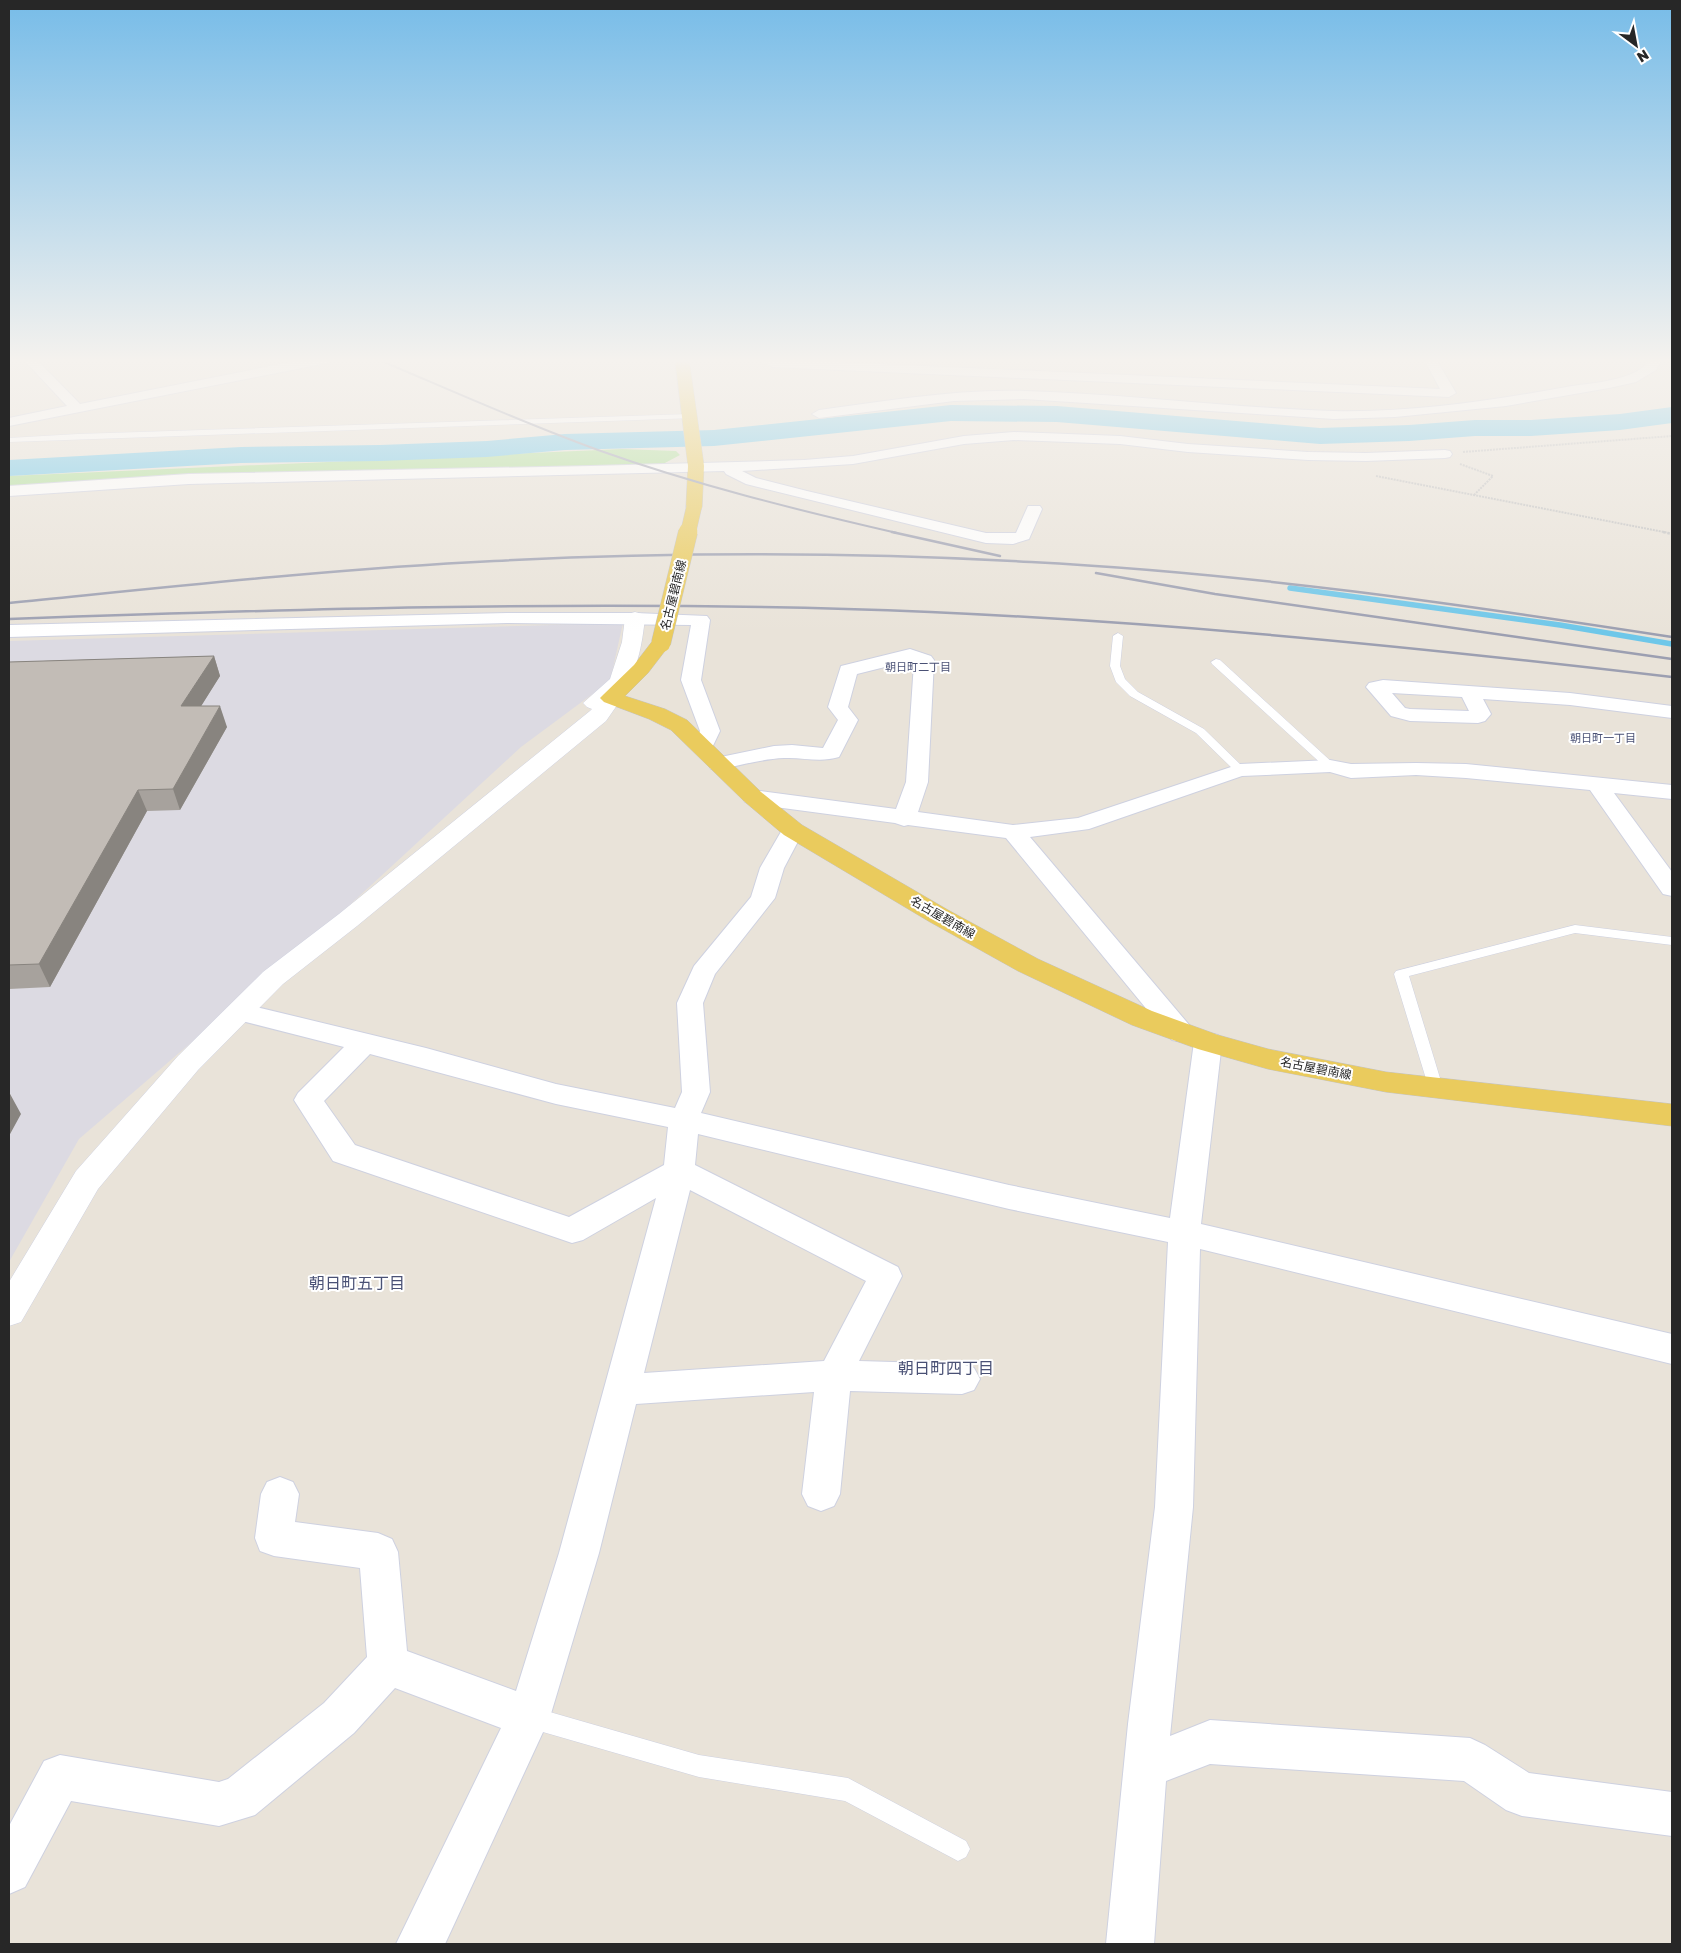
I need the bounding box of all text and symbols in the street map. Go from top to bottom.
north arrow [1611,20,1661,70]
text: N [1634,46,1652,66]
street label: 名古屋碧南線 [657,558,689,632]
district label: 朝日町二丁目 [885,660,951,673]
district label: 朝日町一丁目 [1570,731,1636,744]
street label: 名古屋碧南線 [908,893,978,941]
street label: 名古屋碧南線 [1279,1054,1353,1082]
district label: 朝日町五丁目 [309,1273,405,1293]
district label: 朝日町四丁目 [898,1358,994,1378]

